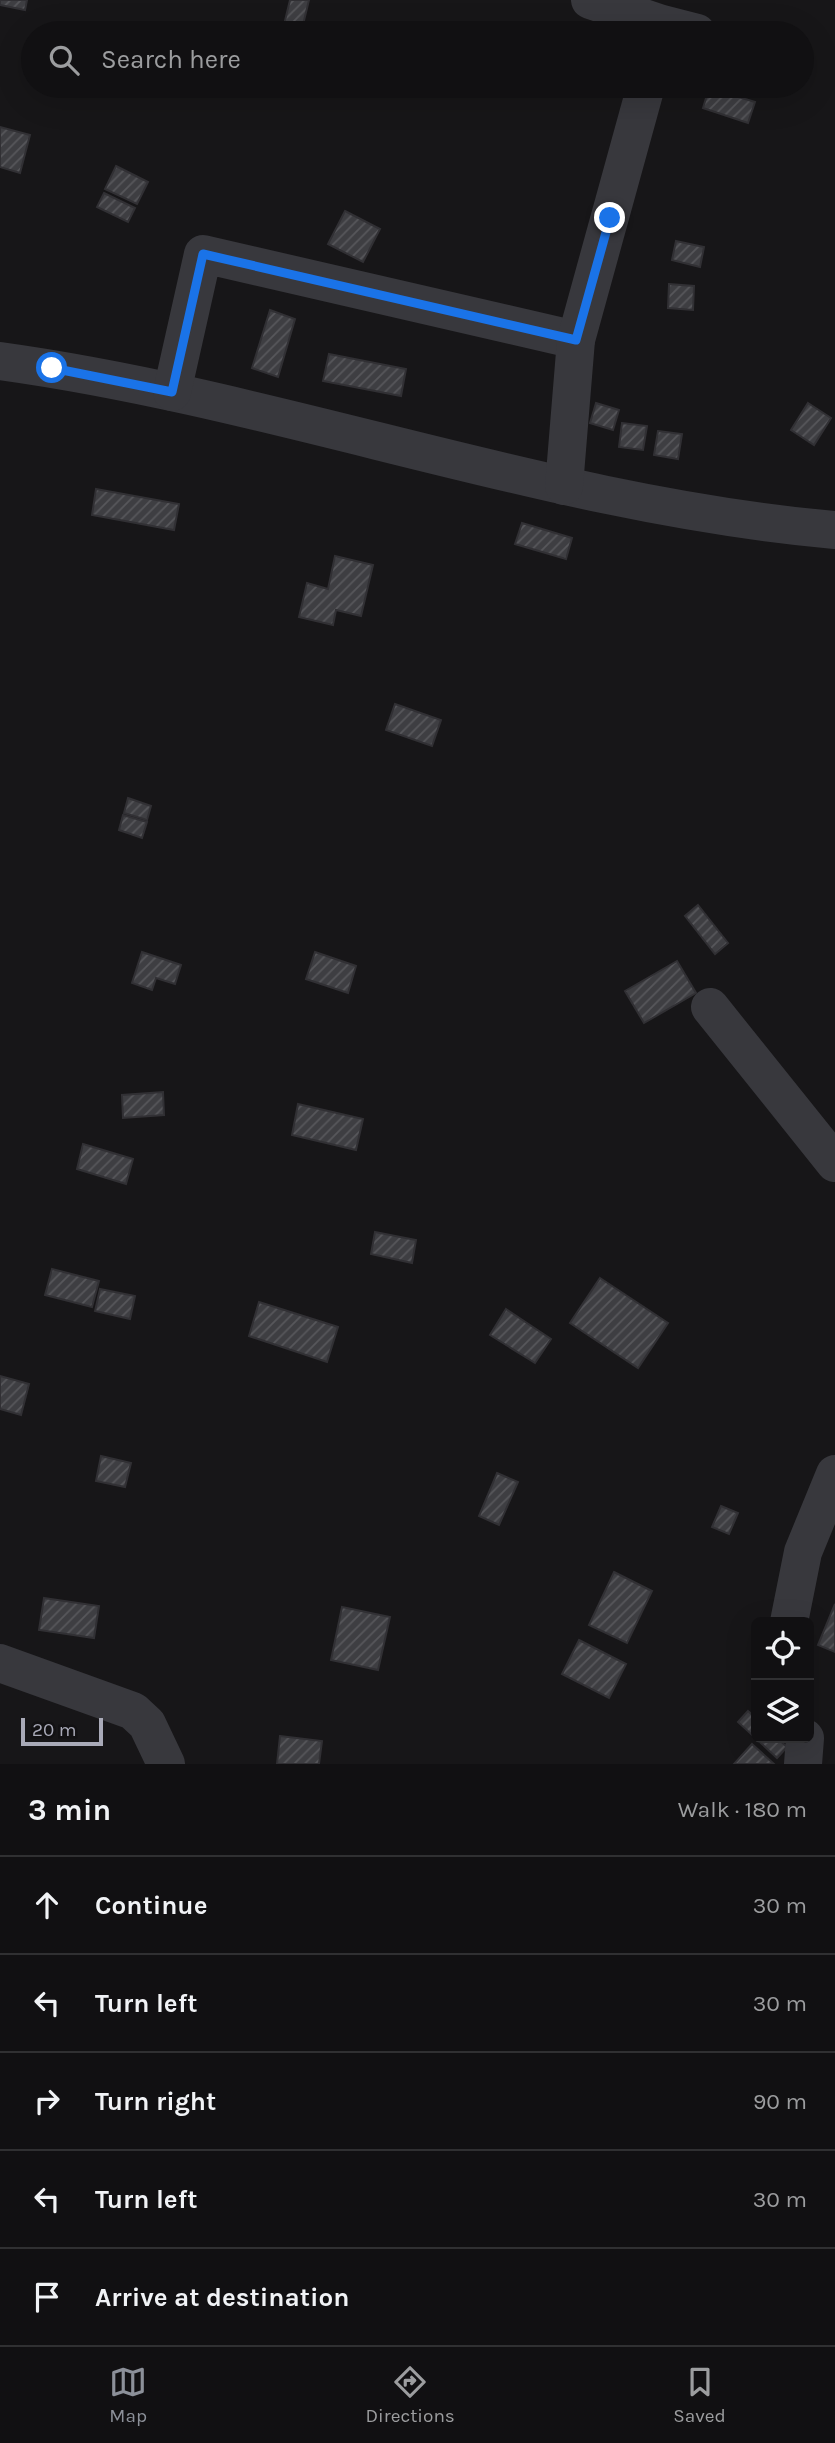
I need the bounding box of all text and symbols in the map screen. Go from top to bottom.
search box [21,21,814,98]
icon: search [45,41,83,79]
text: Search here [101,44,241,75]
route end [594,202,625,233]
route start [36,352,67,383]
map controls [751,1617,814,1743]
button: locate [751,1617,814,1680]
button: layers [751,1680,814,1743]
scale bar [21,1715,103,1747]
text: 20 m [32,1719,77,1741]
text: 3 min [28,1792,111,1828]
text: Walk · 180 m [678,1796,807,1823]
icon: ahead [28,1886,66,1924]
text: Continue [95,1890,207,1921]
text: 30 m [753,1892,807,1919]
icon: left [28,1984,66,2022]
text: Turn left [95,1988,197,2019]
text: 30 m [753,1990,807,2017]
icon: right [28,2082,66,2120]
text: Turn right [95,2086,216,2117]
text: 90 m [753,2088,807,2115]
icon: left [28,2180,66,2218]
text: Turn left [95,2184,197,2215]
text: 30 m [753,2186,807,2213]
icon: arrive [28,2278,66,2316]
text: Arrive at destination [95,2282,349,2313]
tab: Map [109,2363,147,2427]
tab: Directions [366,2363,455,2427]
tab: Saved [673,2363,726,2427]

